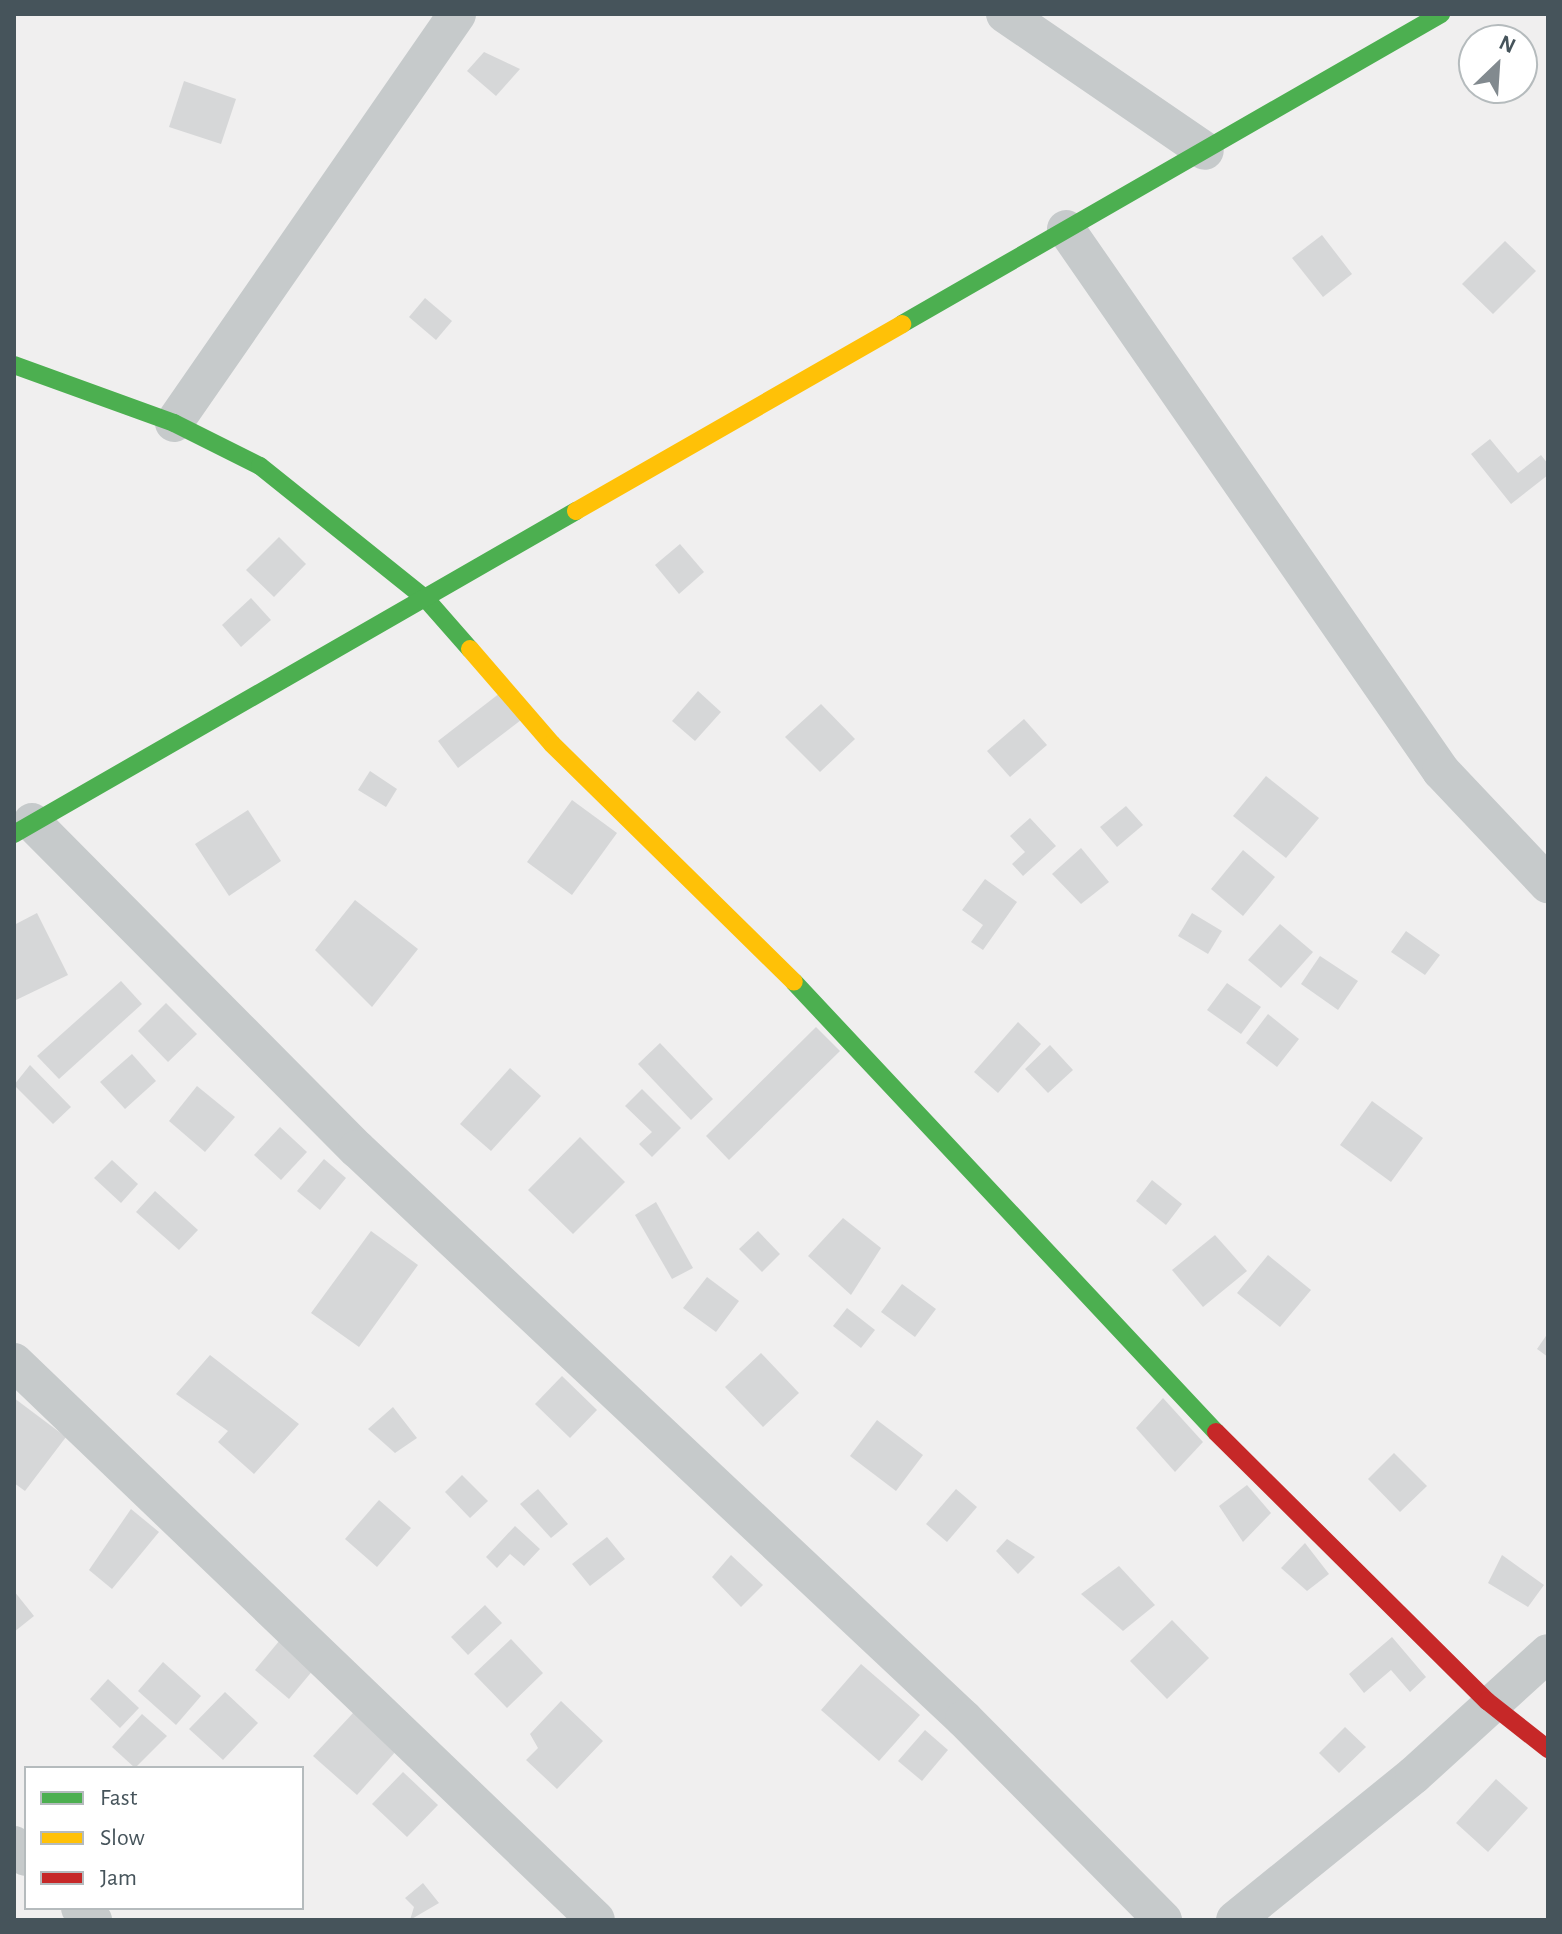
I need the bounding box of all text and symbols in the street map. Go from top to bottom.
north arrow [1458,24,1538,104]
text: N [1496,31,1519,57]
legend [24,1766,304,1910]
text: Fast [100,1786,137,1810]
text: Slow [100,1826,145,1850]
text: Jam [100,1866,137,1890]

